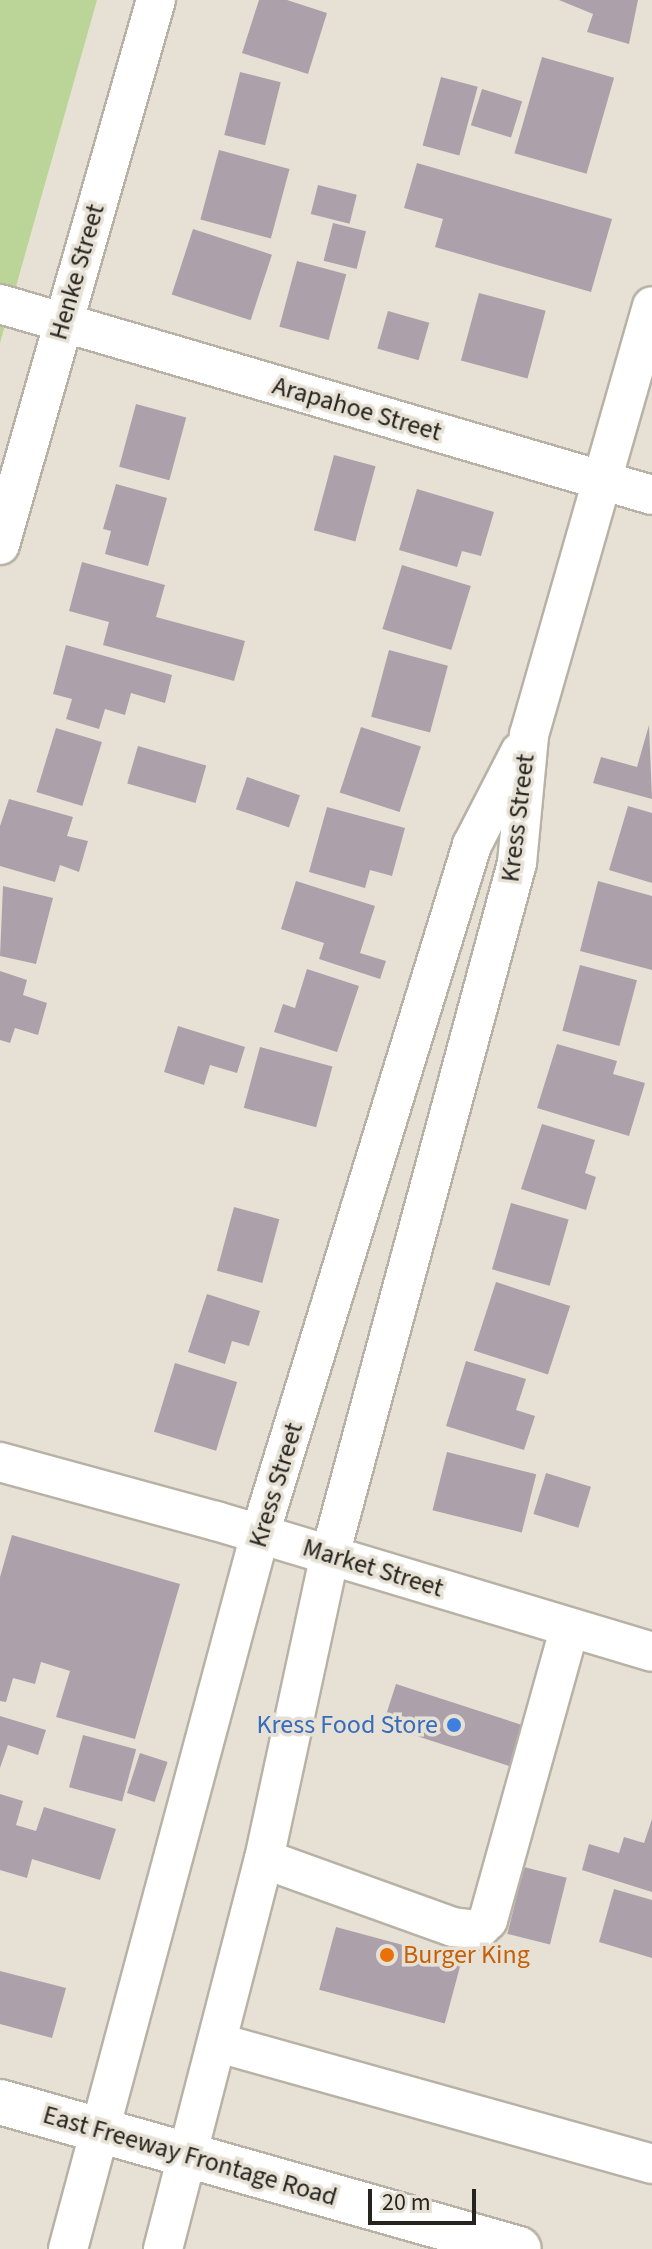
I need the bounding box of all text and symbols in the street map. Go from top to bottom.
street label: Henke Street [43,201,111,343]
street label: Arapahoe Street [269,370,445,448]
street label: Kress Street [495,752,541,884]
street label: Kress Street [242,1419,310,1551]
street label: Market Street [299,1532,447,1604]
place label: Kress Food Store [257,1709,438,1741]
marker: Kress Food Store [445,1716,463,1734]
place label: Burger King [403,1939,530,1971]
marker: Burger King [378,1946,396,1964]
street label: East Freeway Frontage Road [39,2099,341,2213]
scale bar [372,2173,480,2223]
text: 20 m [382,2185,431,2220]

